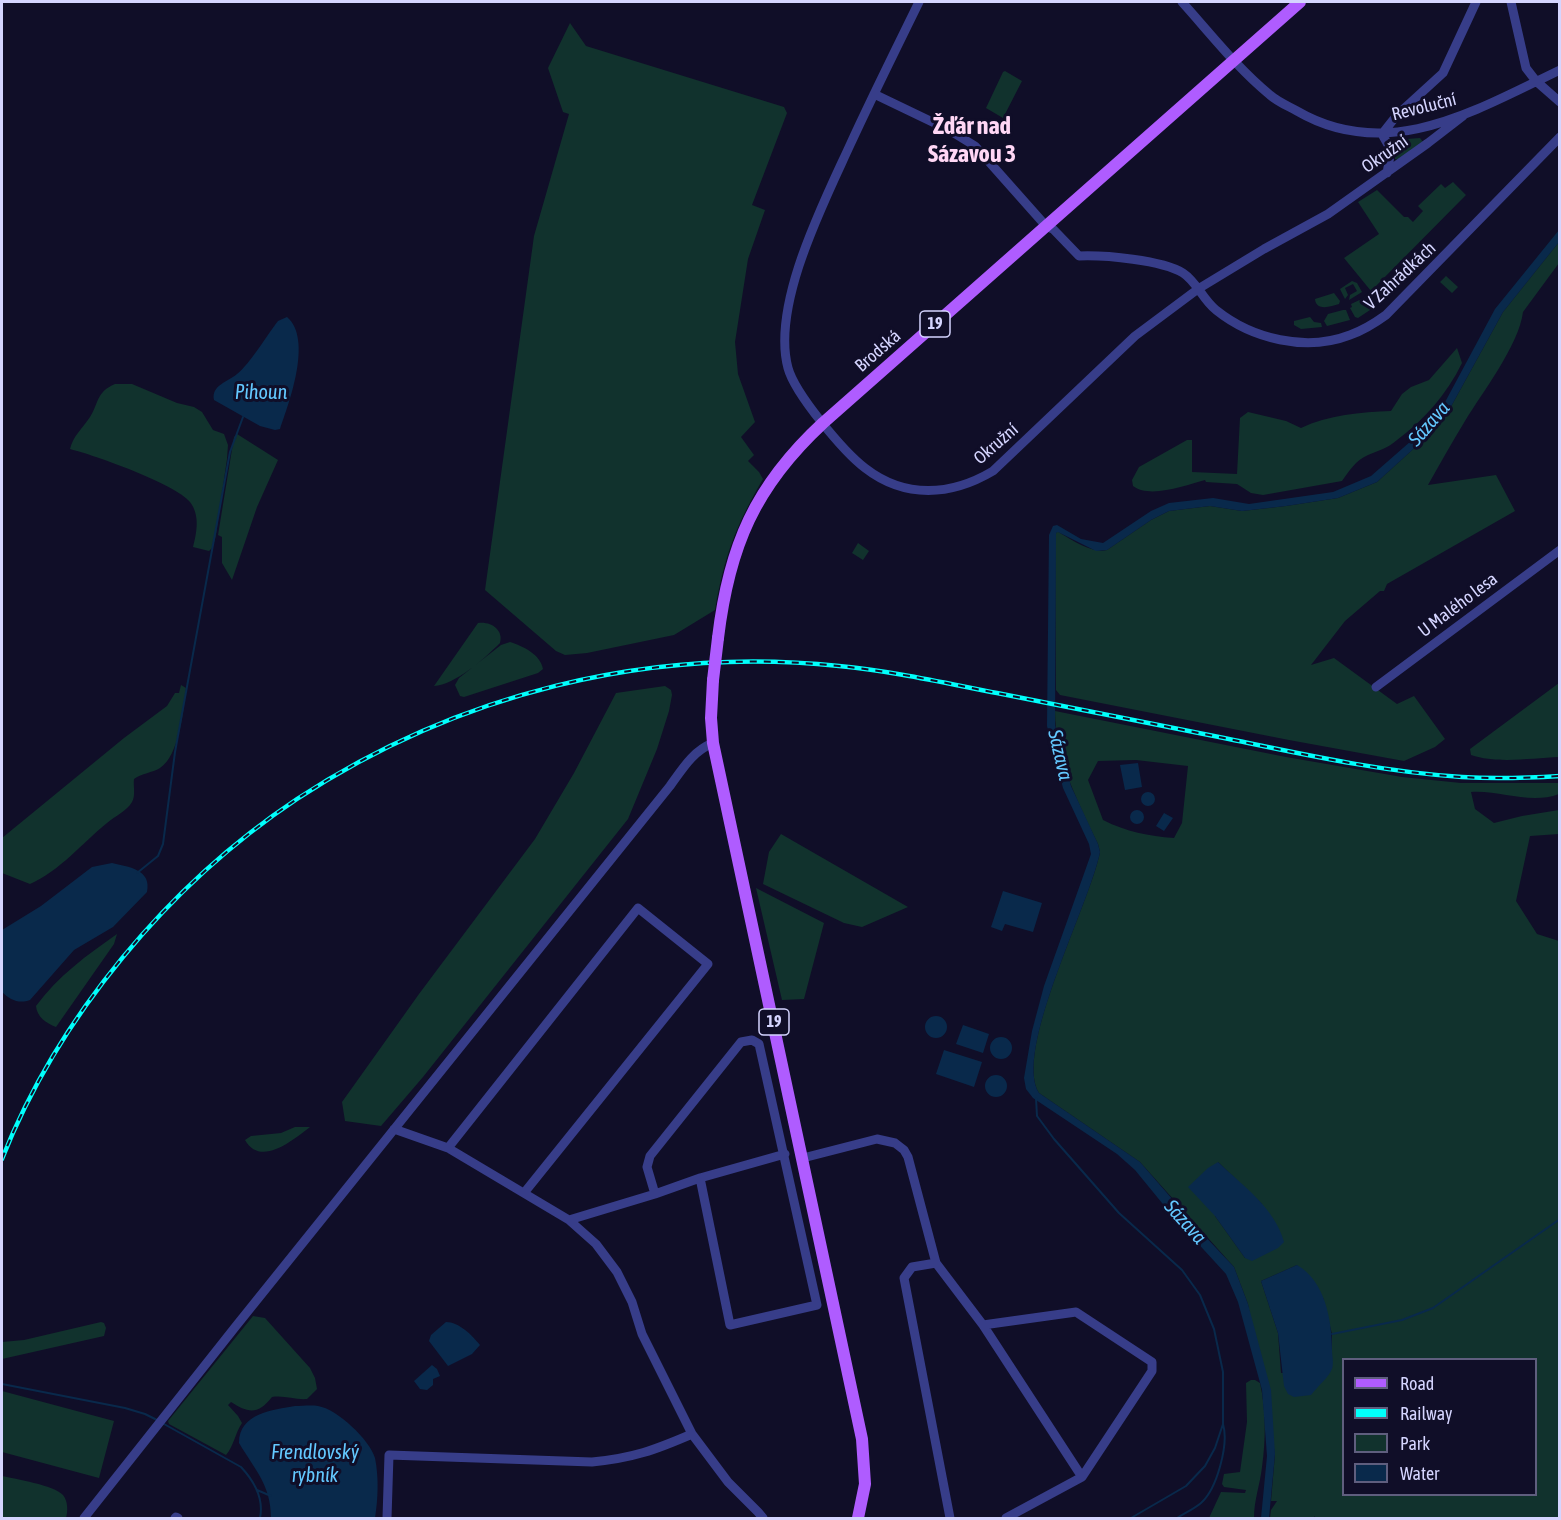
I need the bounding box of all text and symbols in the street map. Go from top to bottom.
street label: Revoluční [1390,89,1458,125]
district label: Žďár nad Sázavou 3 [928,112,1016,168]
street label: Okružní [1358,130,1412,178]
street label: V Zahrádkách [1360,237,1440,315]
road number: 19 [920,311,950,337]
street label: Brodská [851,325,905,377]
water label: Pihoun [235,381,287,405]
water label: Sázava [1403,397,1455,451]
street label: Okružní [969,419,1023,469]
street label: U Malého lesa [1414,568,1502,642]
water label: Sázava [1043,727,1077,783]
road number: 19 [759,1009,789,1035]
water label: Sázava [1159,1195,1211,1249]
legend [1342,1358,1537,1496]
text: Road [1400,1373,1434,1394]
text: Railway [1400,1403,1452,1424]
text: Park [1400,1433,1430,1454]
water label: Frendlovský rybník [271,1441,359,1488]
text: Water [1400,1463,1439,1484]

